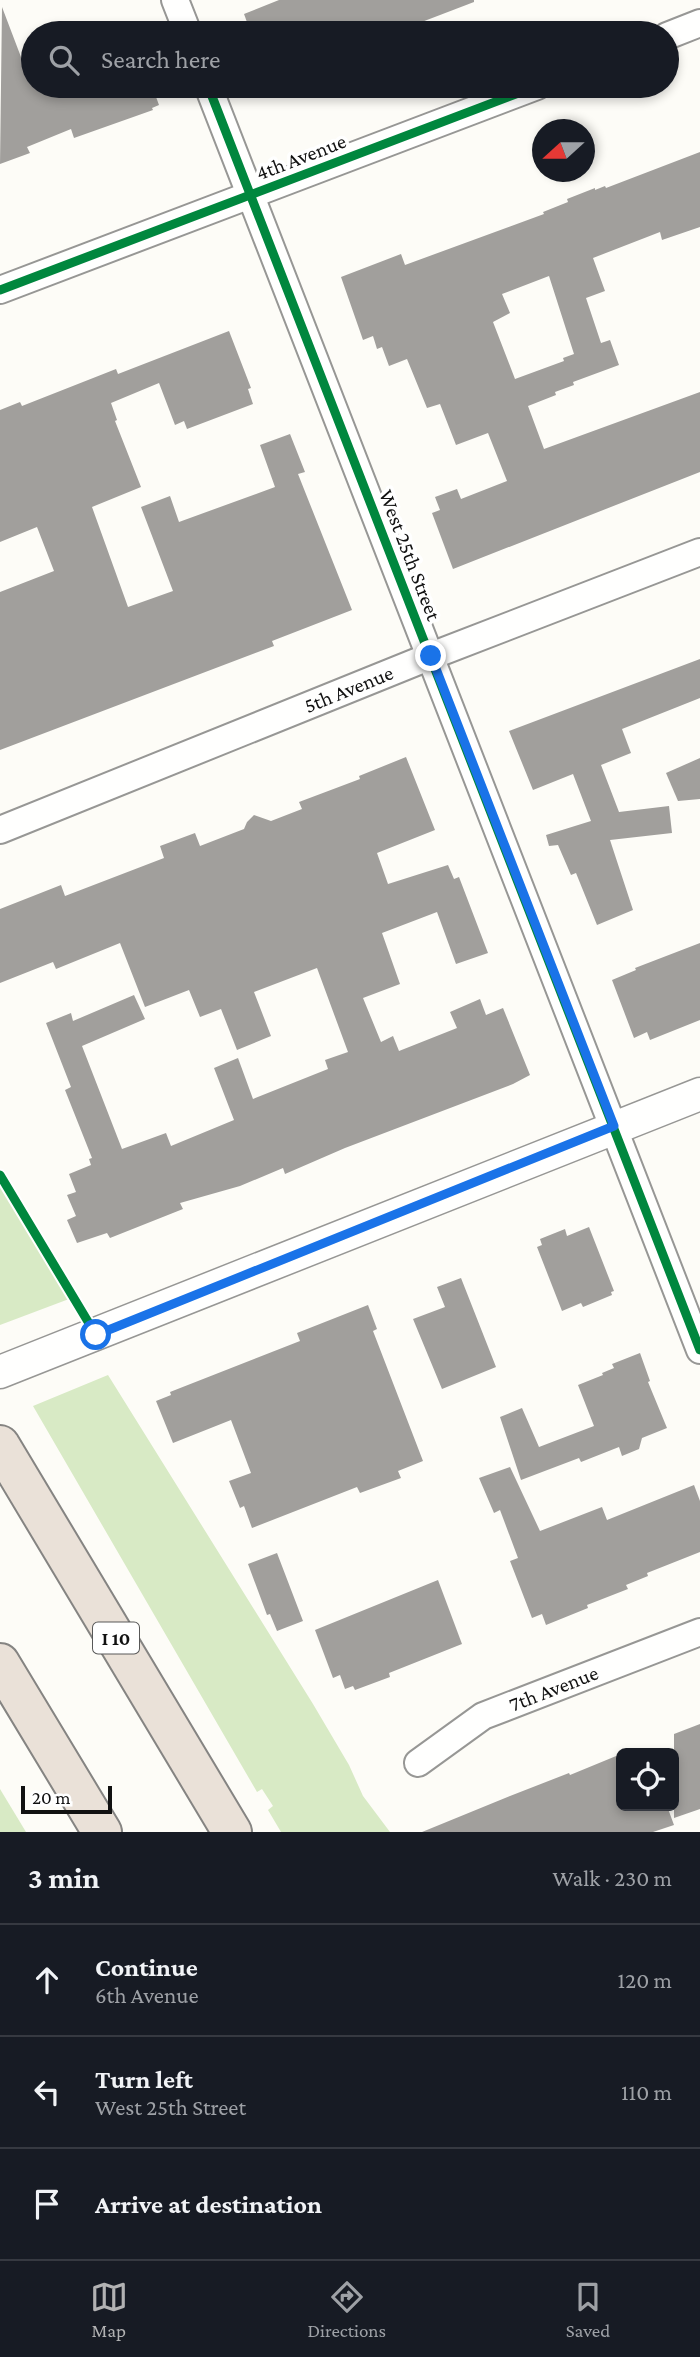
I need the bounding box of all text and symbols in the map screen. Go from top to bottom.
search box [21,21,679,98]
icon: search [45,41,83,79]
text: Search here [101,45,220,74]
north arrow [532,119,595,182]
street label: 4th Avenue [252,129,350,185]
street label: West 25th Street [374,486,446,625]
route end [415,640,446,671]
street label: 5th Avenue [301,661,397,718]
route start [80,1319,111,1350]
road number: I 10 [93,1622,139,1654]
street label: 7th Avenue [506,1661,602,1717]
map controls [616,1748,679,1811]
button: locate [616,1748,679,1811]
scale bar [21,1783,112,1815]
text: 20 m [32,1787,71,1808]
text: 3 min [28,1861,100,1894]
text: Walk · 230 m [552,1865,672,1891]
text: Continue [95,1953,198,1982]
icon: ahead [28,1961,66,1999]
text: 120 m [618,1967,672,1993]
text: 6th Avenue [95,1982,199,2008]
text: Turn left [95,2065,193,2094]
icon: left [28,2073,66,2111]
text: 110 m [621,2079,672,2105]
text: West 25th Street [95,2094,246,2120]
icon: arrive [28,2185,66,2223]
text: Arrive at destination [95,2190,322,2219]
tab: Map [90,2278,128,2341]
tab: Directions [307,2278,386,2341]
tab: Saved [566,2278,610,2341]

